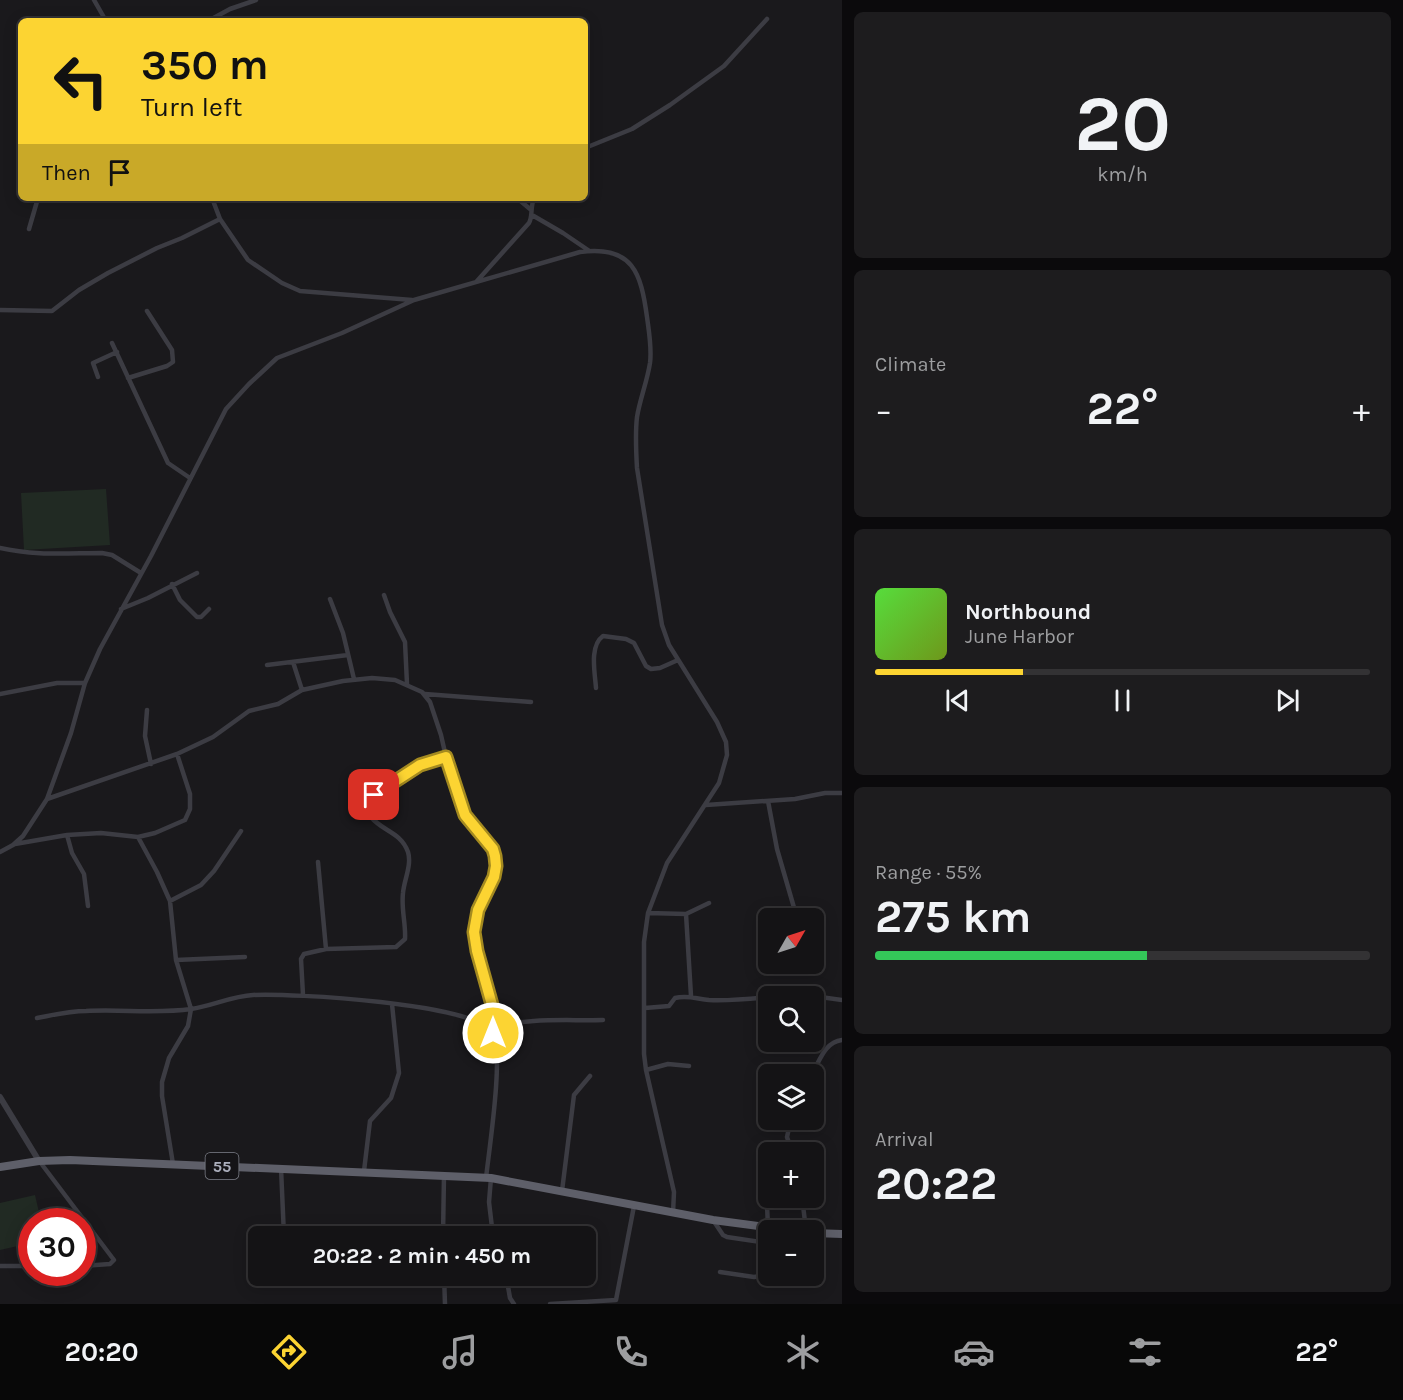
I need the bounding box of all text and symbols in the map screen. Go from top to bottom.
text: 350 m [141,40,269,90]
icon: left [42,42,120,120]
text: 20 [1074,78,1171,170]
text: Turn left [141,91,242,123]
icon: arrive [103,156,136,189]
text: Then [42,160,91,186]
text: km/h [1097,163,1148,186]
text: Climate [875,353,946,376]
text: 22° [1087,383,1158,435]
text: − [875,391,892,429]
text: + [1353,391,1370,429]
text: Northbound [965,599,1091,625]
text: June Harbor [965,625,1074,648]
icon: previous [941,684,974,717]
icon: pause [1106,684,1139,717]
icon: next [1271,684,1304,717]
pin [348,769,399,820]
icon: arrive [357,778,390,811]
text: Range · 55% [875,861,982,884]
text: 275 km [875,891,1032,943]
north arrow [758,908,824,974]
map controls [758,908,824,1286]
button: search [758,986,824,1052]
position arrow [461,1001,525,1065]
button: layers [758,1064,824,1130]
text: Arrival [875,1128,934,1151]
button: + [758,1142,824,1208]
road number: 55 [206,1153,238,1179]
text: 20:22 [875,1158,997,1210]
speed limit sign: 30 [18,1208,96,1286]
button: − [758,1220,824,1286]
text: 20:22 · 2 min · 450 m [313,1243,531,1269]
icon: directions [268,1331,310,1373]
icon: music [439,1331,481,1373]
icon: phone [610,1331,652,1373]
icon: climate [782,1331,824,1373]
icon: car [953,1331,995,1373]
icon: filters [1124,1331,1166,1373]
text: 20:20 [65,1336,139,1368]
text: 22° [1295,1336,1338,1368]

